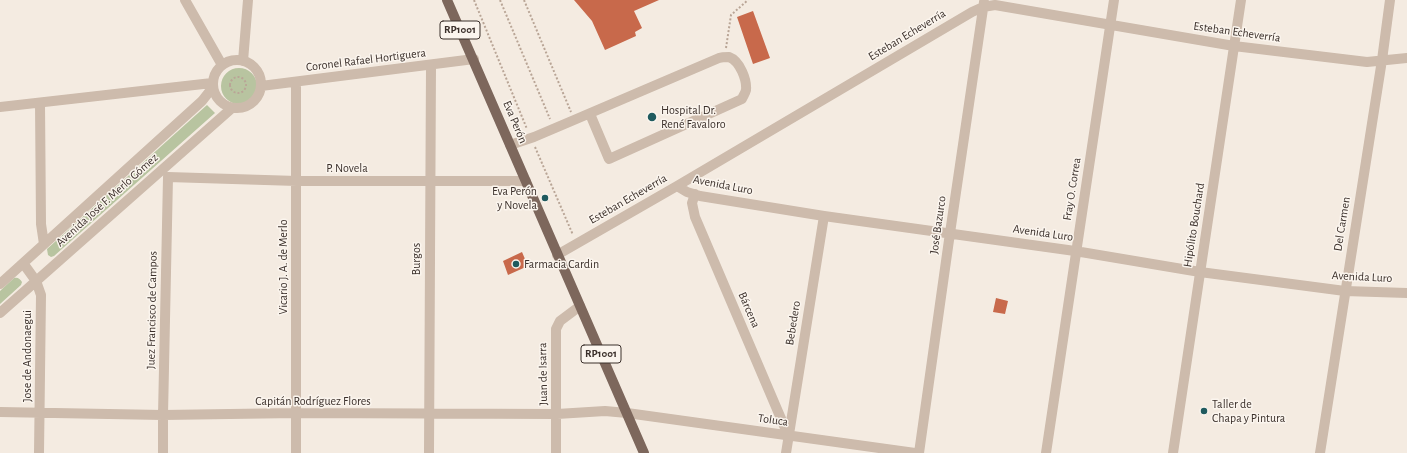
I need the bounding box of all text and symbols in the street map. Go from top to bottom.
street label: Esteban Echeverría [866,6,948,64]
street label: Esteban Echeverría [1193,19,1281,45]
road number: RP1001 [440,21,480,39]
street label: Coronel Rafael Hortiguera [305,46,427,74]
street label: Eva Perón [500,99,530,145]
place label: Hospital Dr. René Favaloro [661,103,726,131]
marker: Hospital Dr. René Favaloro [646,111,658,123]
street label: Avenida José F. Merlo Gómez [53,150,161,250]
street label: Fray O. Correa [1060,157,1084,221]
street label: P. Novela [326,161,368,175]
street label: Esteban Echeverría [586,171,670,227]
street label: Avenida Luro [692,172,754,198]
street label: Hipólito Bouchard [1180,182,1208,268]
place label: Eva Perón y Novela [492,184,537,212]
marker: Eva Perón y Novela [540,193,550,203]
street label: José Bazurco [927,195,949,255]
street label: Del Carmen [1331,196,1353,252]
street label: Vicario J. A. de Merlo [276,219,290,315]
street label: Avenida Luro [1012,222,1074,244]
street label: Burgos [409,243,423,275]
street label: Juez Francisco de Campos [144,251,160,369]
place label: Farmacia Cardin [524,257,599,271]
marker: Farmacia Cardin [511,259,521,269]
street label: Avenida Luro [1331,268,1393,286]
street label: Bárcena [735,290,763,330]
street label: Bebedero [782,300,804,346]
street label: Jose de Andonaegui [20,310,34,402]
street label: Juan de Isarra [535,342,551,406]
road number: RP1001 [581,345,621,363]
street label: Capitán Rodríguez Flores [255,394,371,408]
place label: Taller de Chapa y Pintura [1212,397,1285,425]
marker: Taller de Chapa y Pintura [1199,406,1209,416]
street label: Toluca [757,411,789,429]

